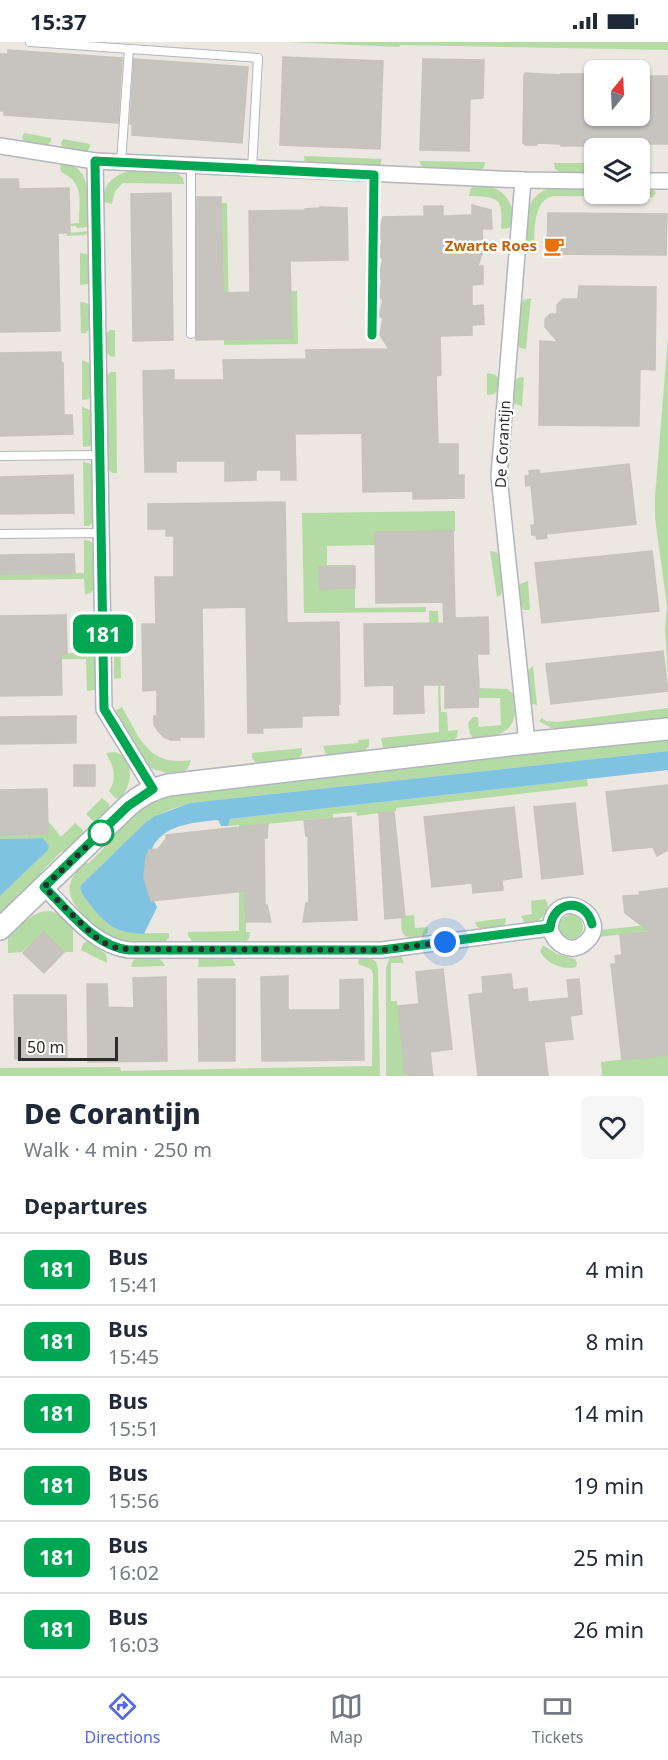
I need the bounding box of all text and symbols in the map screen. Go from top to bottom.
text: 15:37 [30,6,87,36]
north arrow [584,60,650,126]
map controls [584,60,650,204]
button: layers [584,138,650,204]
cafe icon: Zwarte Roes [542,234,566,258]
place label: Zwarte Roes [445,235,537,255]
street label: De Corantijn [490,400,514,488]
line badge: 181 [68,614,138,654]
text: 181 [85,620,121,648]
unlabelled marker [88,820,114,846]
your location [430,927,460,957]
scale bar [18,1034,118,1061]
text: 50 m [27,1036,64,1058]
text: De Corantijn [24,1094,201,1132]
button: heart [581,1096,644,1159]
text: Walk · 4 min · 250 m [24,1136,212,1163]
text: Departures [24,1190,148,1220]
text: Bus [108,1241,148,1271]
text: 4 min [586,1254,644,1284]
text: 181 [39,1255,75,1283]
text: 15:41 [108,1271,159,1298]
text: Bus [108,1313,148,1343]
text: 8 min [586,1326,644,1356]
text: 181 [39,1327,75,1355]
text: 15:45 [108,1343,159,1370]
text: Bus [108,1385,148,1415]
text: 14 min [573,1398,644,1428]
text: 181 [39,1399,75,1427]
text: 15:51 [108,1415,159,1442]
text: Bus [108,1457,148,1487]
text: 19 min [573,1470,644,1500]
text: 181 [39,1471,75,1499]
text: 15:56 [108,1487,159,1514]
text: Bus [108,1529,148,1559]
text: 25 min [573,1542,644,1572]
text: 181 [39,1543,75,1571]
text: 16:02 [108,1559,159,1586]
text: Bus [108,1601,148,1631]
text: 26 min [573,1614,644,1644]
text: 181 [39,1615,75,1643]
text: 16:03 [108,1631,159,1658]
tab: Directions [85,1690,160,1748]
tab: Map [329,1690,363,1748]
tab: Tickets [532,1690,583,1748]

